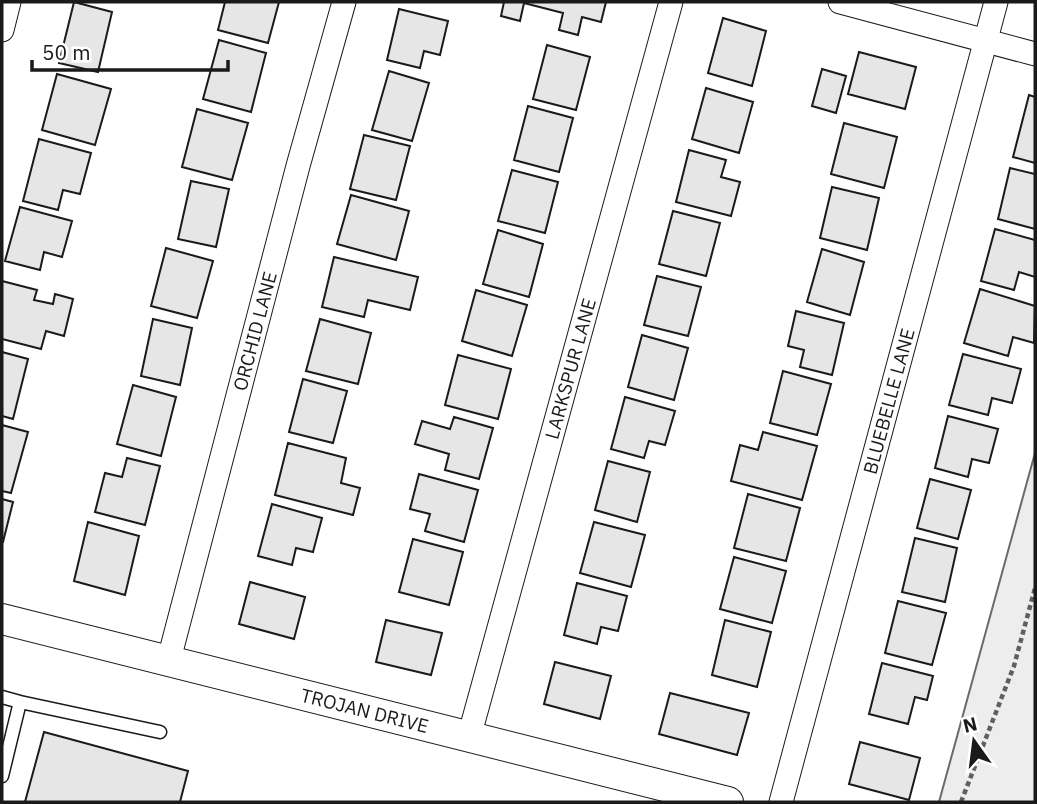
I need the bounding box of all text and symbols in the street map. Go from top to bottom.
scale bar [32,28,228,72]
text: 50 m [42,38,91,66]
street label: ORCHID LANE [228,269,282,393]
street label: LARKSPUR LANE [539,296,601,442]
street label: BLUEBELLE LANE [858,326,920,477]
street label: TROJAN DRIVE [298,683,431,738]
north arrow [939,706,1009,776]
text: N [960,711,979,738]

